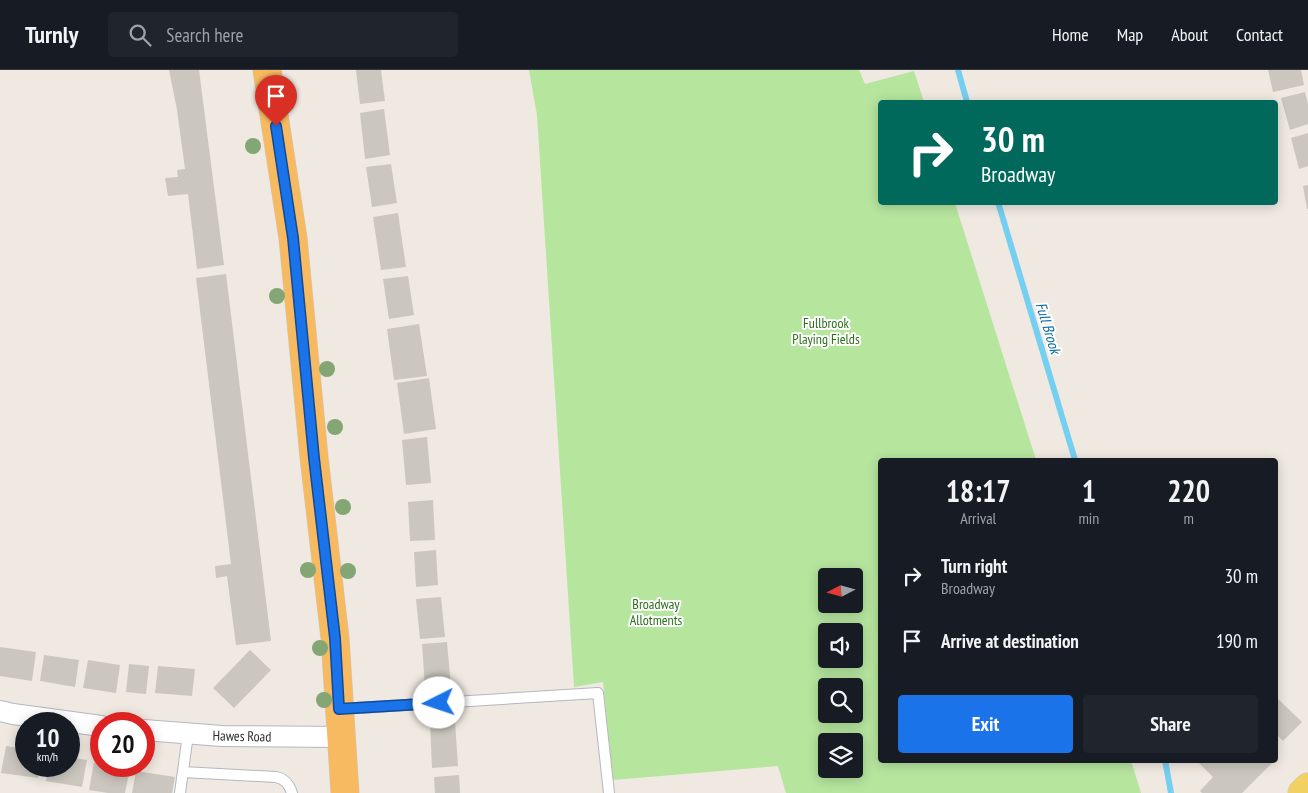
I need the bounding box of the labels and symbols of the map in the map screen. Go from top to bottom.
pin [255,75,297,126]
water label: Full Brook [1032,300,1066,358]
park label: Fullbrook Playing Fields [792,314,860,348]
north arrow [818,568,862,612]
park label: Broadway Allotments [630,595,683,629]
position arrow [412,676,464,728]
speed limit sign: 20 [90,712,155,777]
street label: Hawes Road [213,726,271,746]

